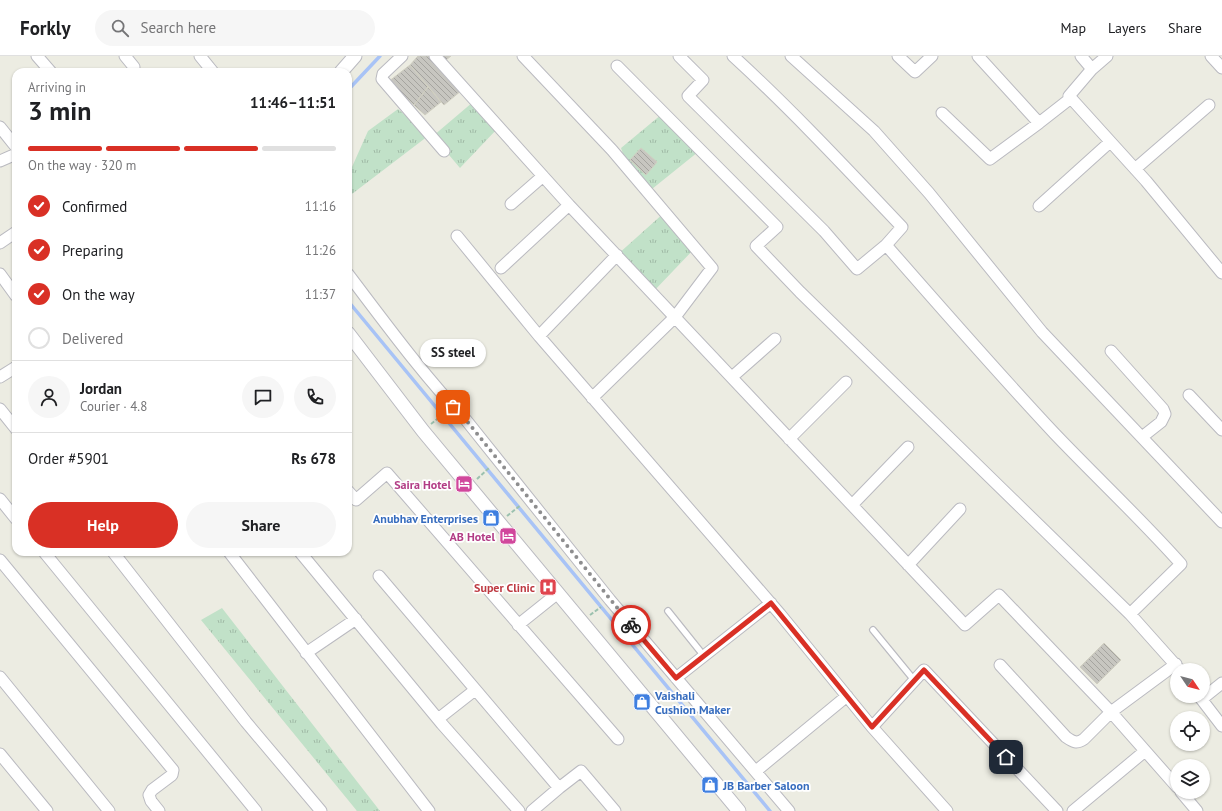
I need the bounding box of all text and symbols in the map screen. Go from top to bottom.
search box [95,10,375,46]
text: Forkly [20,16,71,40]
icon: search [109,17,131,39]
text: Search here [141,18,216,37]
text: Map [1060,19,1086,37]
text: Layers [1108,19,1146,37]
text: Share [1168,19,1202,37]
text: Arriving in [28,79,86,96]
text: 11:46–11:51 [250,93,336,112]
text: 3 min [28,94,91,127]
text: On the way · 320 m [28,157,136,174]
icon: check [28,195,50,217]
text: Confirmed [62,197,127,216]
text: 11:16 [305,198,336,215]
icon: check [28,239,50,261]
text: Preparing [62,241,124,260]
text: 11:26 [305,242,336,259]
icon: check [28,283,50,305]
text: On the way [62,285,135,304]
text: 11:37 [305,286,336,303]
text: Delivered [62,329,123,348]
callout: SS steel [420,339,486,367]
text: SS steel [431,344,475,361]
button: person [28,376,70,418]
button: chat [242,376,284,418]
button: phone [294,376,336,418]
text: Jordan [80,379,122,398]
pin [436,390,470,424]
icon: bag [442,396,464,418]
text: Courier · 4.8 [80,398,147,415]
text: Order #5901 [28,449,109,468]
text: Rs 678 [291,449,336,468]
hotel icon: Saira Hotel [454,474,474,494]
place label: Saira Hotel [394,477,451,492]
button: Help [28,502,178,548]
button: Share [186,502,336,548]
shop icon: Anubhav Enterprises [481,508,501,528]
place label: Anubhav Enterprises [373,511,478,526]
hotel icon: AB Hotel [498,526,518,546]
place label: AB Hotel [450,529,495,544]
hospital icon: Super Clinic [538,577,558,597]
place label: Super Clinic [474,580,535,595]
courier [611,605,651,645]
icon: bike [620,614,642,636]
north arrow [1170,663,1210,703]
map controls [1170,663,1210,799]
place label: Vaishali Cushion Maker [654,688,731,717]
shop icon: Vaishali Cushion Maker [632,692,652,712]
button: locate [1170,711,1210,751]
pin [989,740,1023,774]
icon: home [995,746,1017,768]
button: layers [1170,759,1210,799]
shop icon: JB Barber Saloon [700,775,720,795]
place label: JB Barber Saloon [722,778,809,793]

